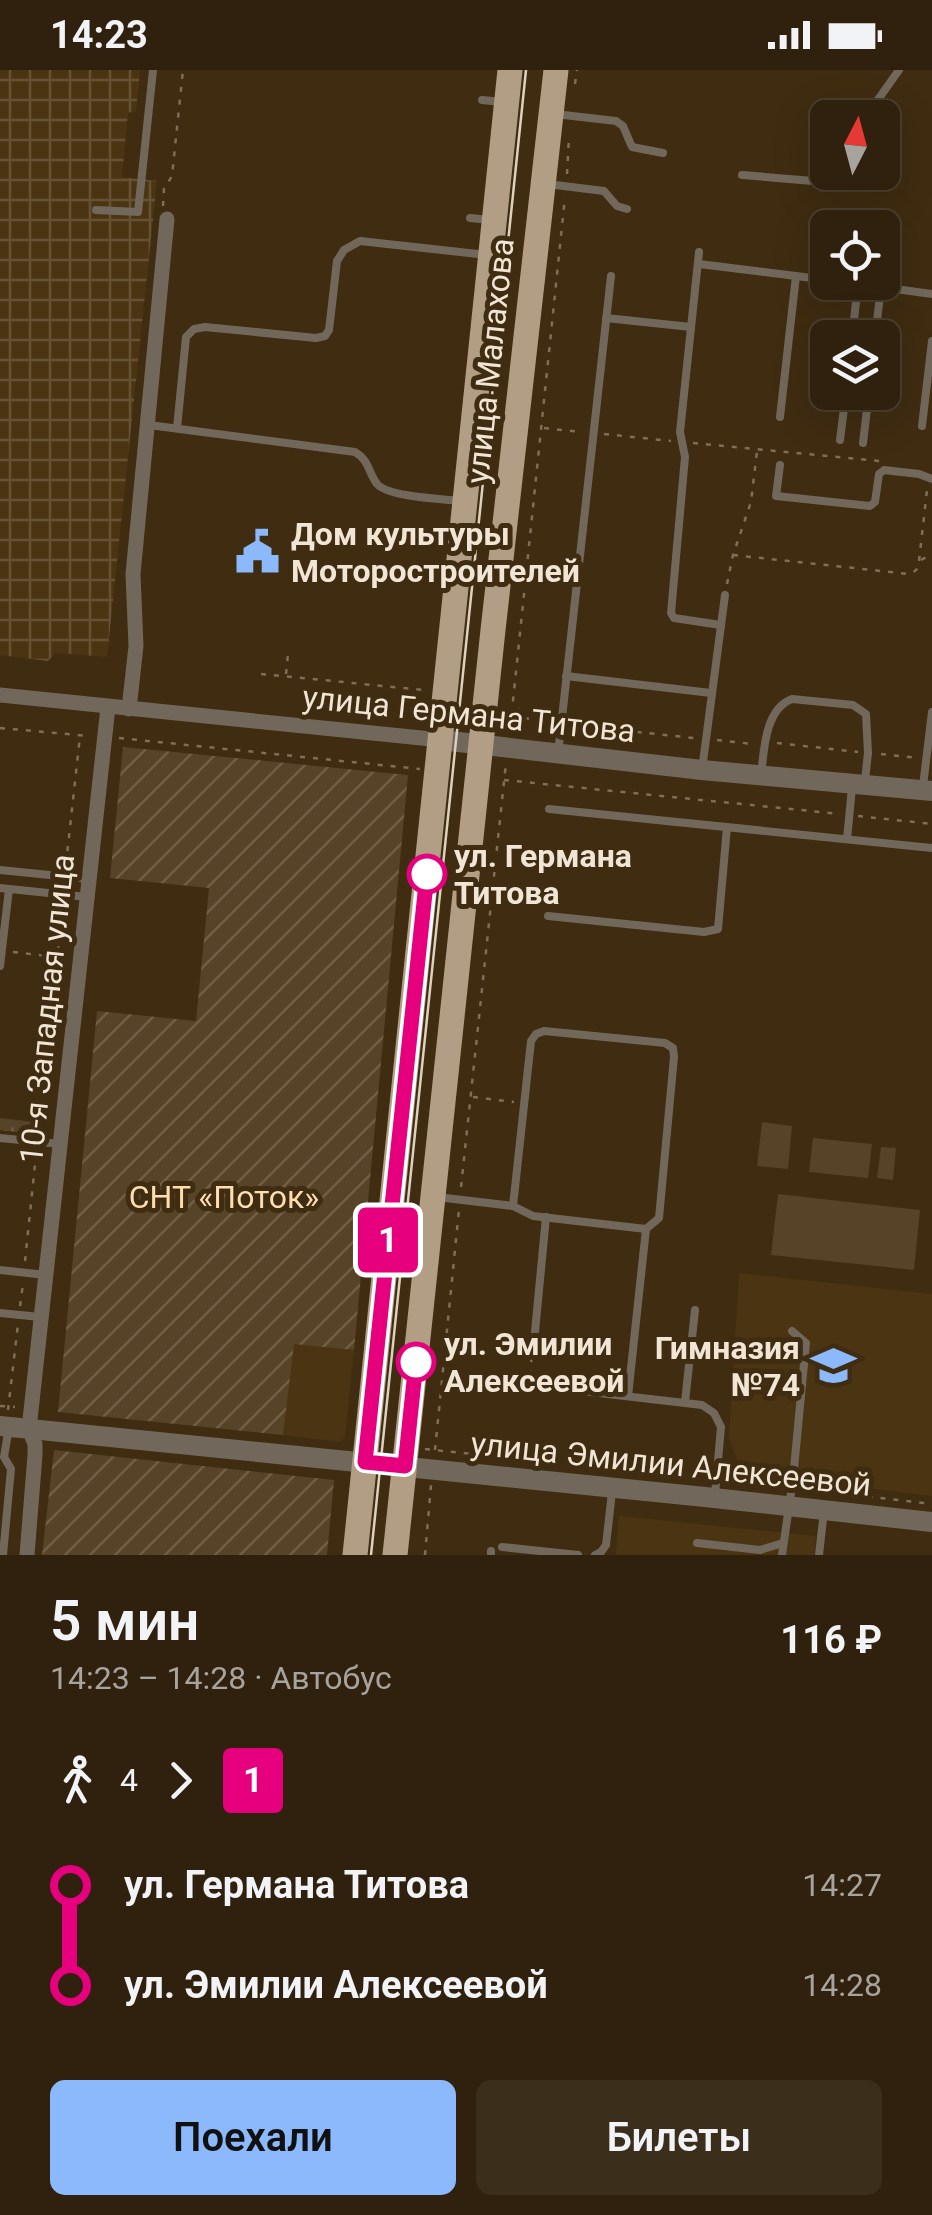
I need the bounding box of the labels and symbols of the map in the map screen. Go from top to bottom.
north arrow [810,100,900,190]
street label: улица Малахова [458,236,522,486]
place label: Дом культуры Моторостроителей [291,515,580,590]
public building icon: Дом культуры Моторостроителей [234,528,282,576]
street label: улица Германа Титова [301,678,637,750]
place label: ул. Германа Титова [454,837,632,912]
street label: 10-я Западная улица [12,852,82,1166]
marker: ул. Германа Титова [408,855,446,893]
park label: СНТ «Поток» [129,1178,319,1216]
line badge: 1 [356,1208,420,1272]
place label: ул. Эмилии Алексеевой [444,1325,624,1400]
place label: Гимназия №74 [655,1329,800,1404]
school or university icon: Гимназия №74 [809,1342,857,1390]
marker: ул. Эмилии Алексеевой [397,1343,435,1381]
street label: улица Эмилии Алексеевой [469,1424,873,1504]

